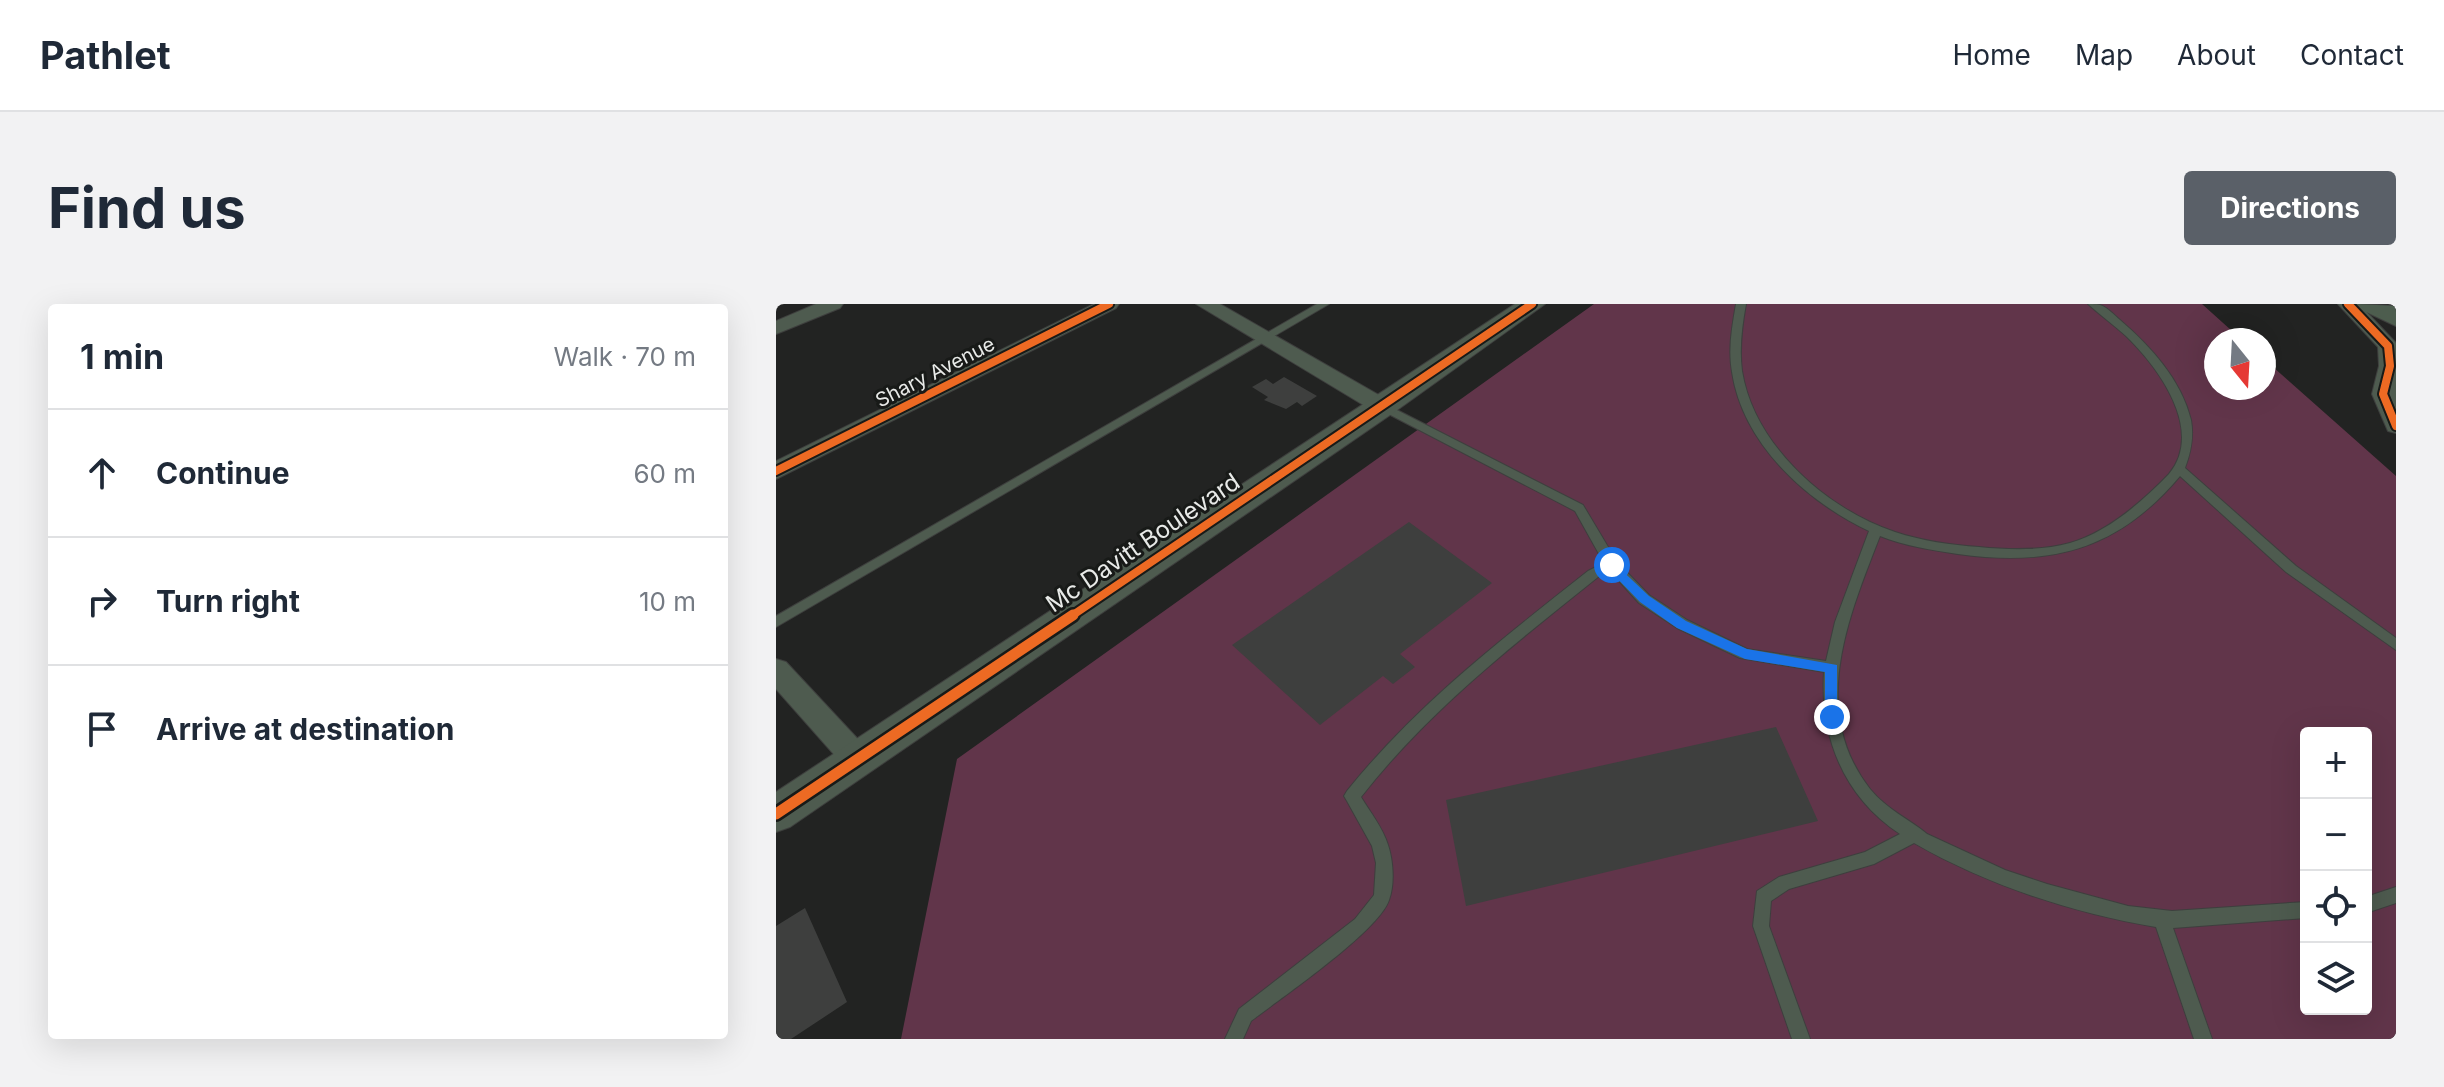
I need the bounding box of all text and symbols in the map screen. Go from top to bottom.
text: Pathlet [40,32,171,78]
text: Home [1952,38,2031,72]
text: Map [2075,38,2133,72]
text: About [2177,38,2256,72]
text: Contact [2300,38,2404,72]
button: Directions [2184,171,2396,245]
text: Find us [48,174,246,242]
north arrow [2204,328,2276,400]
street label: Shary Avenue [871,332,999,412]
text: 1 min [80,336,164,377]
text: Walk · 70 m [554,341,696,372]
icon: ahead [80,451,124,495]
text: Continue [156,455,290,491]
text: 60 m [633,458,696,489]
street label: Mc Davitt Boulevard [1040,467,1245,618]
route start [1594,547,1630,583]
icon: right [80,579,124,623]
text: Turn right [156,583,300,619]
text: 10 m [639,586,696,617]
route end [1814,699,1850,735]
icon: arrive [80,707,124,751]
text: Arrive at destination [156,711,454,747]
map controls [2300,727,2372,1015]
button: + [2300,727,2372,799]
button: − [2300,799,2372,871]
button: locate [2300,871,2372,943]
button: layers [2300,943,2372,1015]

